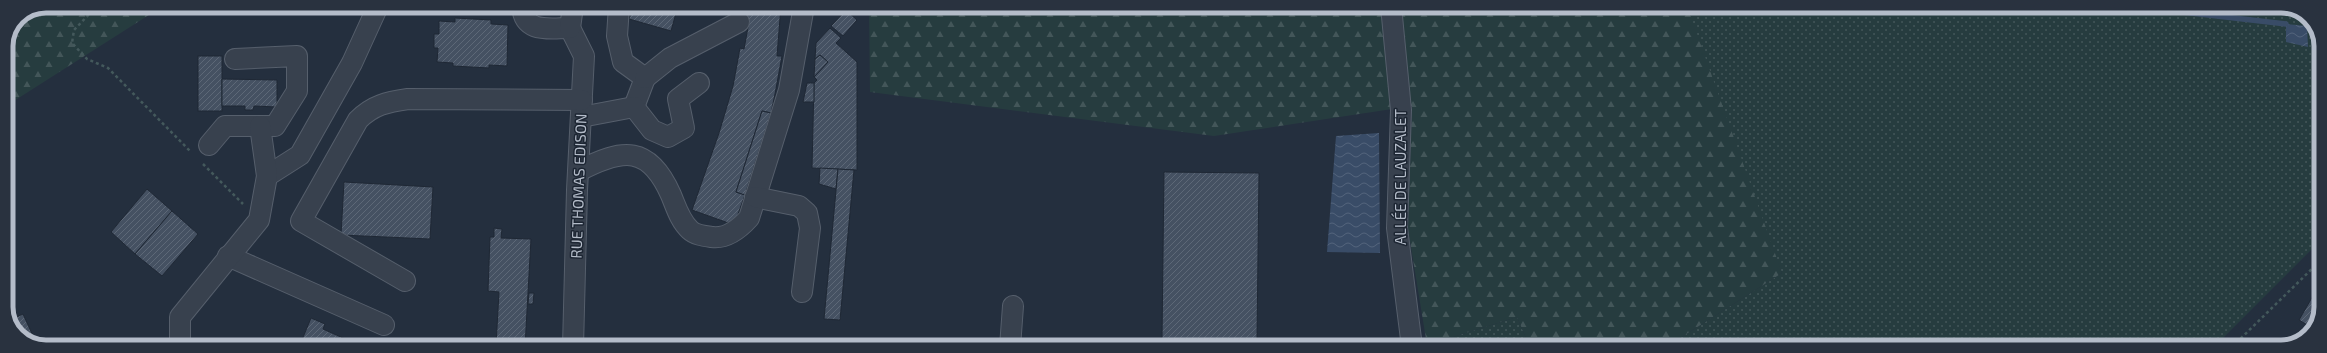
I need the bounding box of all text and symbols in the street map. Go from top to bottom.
street label: ALLÉE DE LAUZALET [1391,109,1409,245]
street label: RUE THOMAS EDISON [566,113,590,259]

